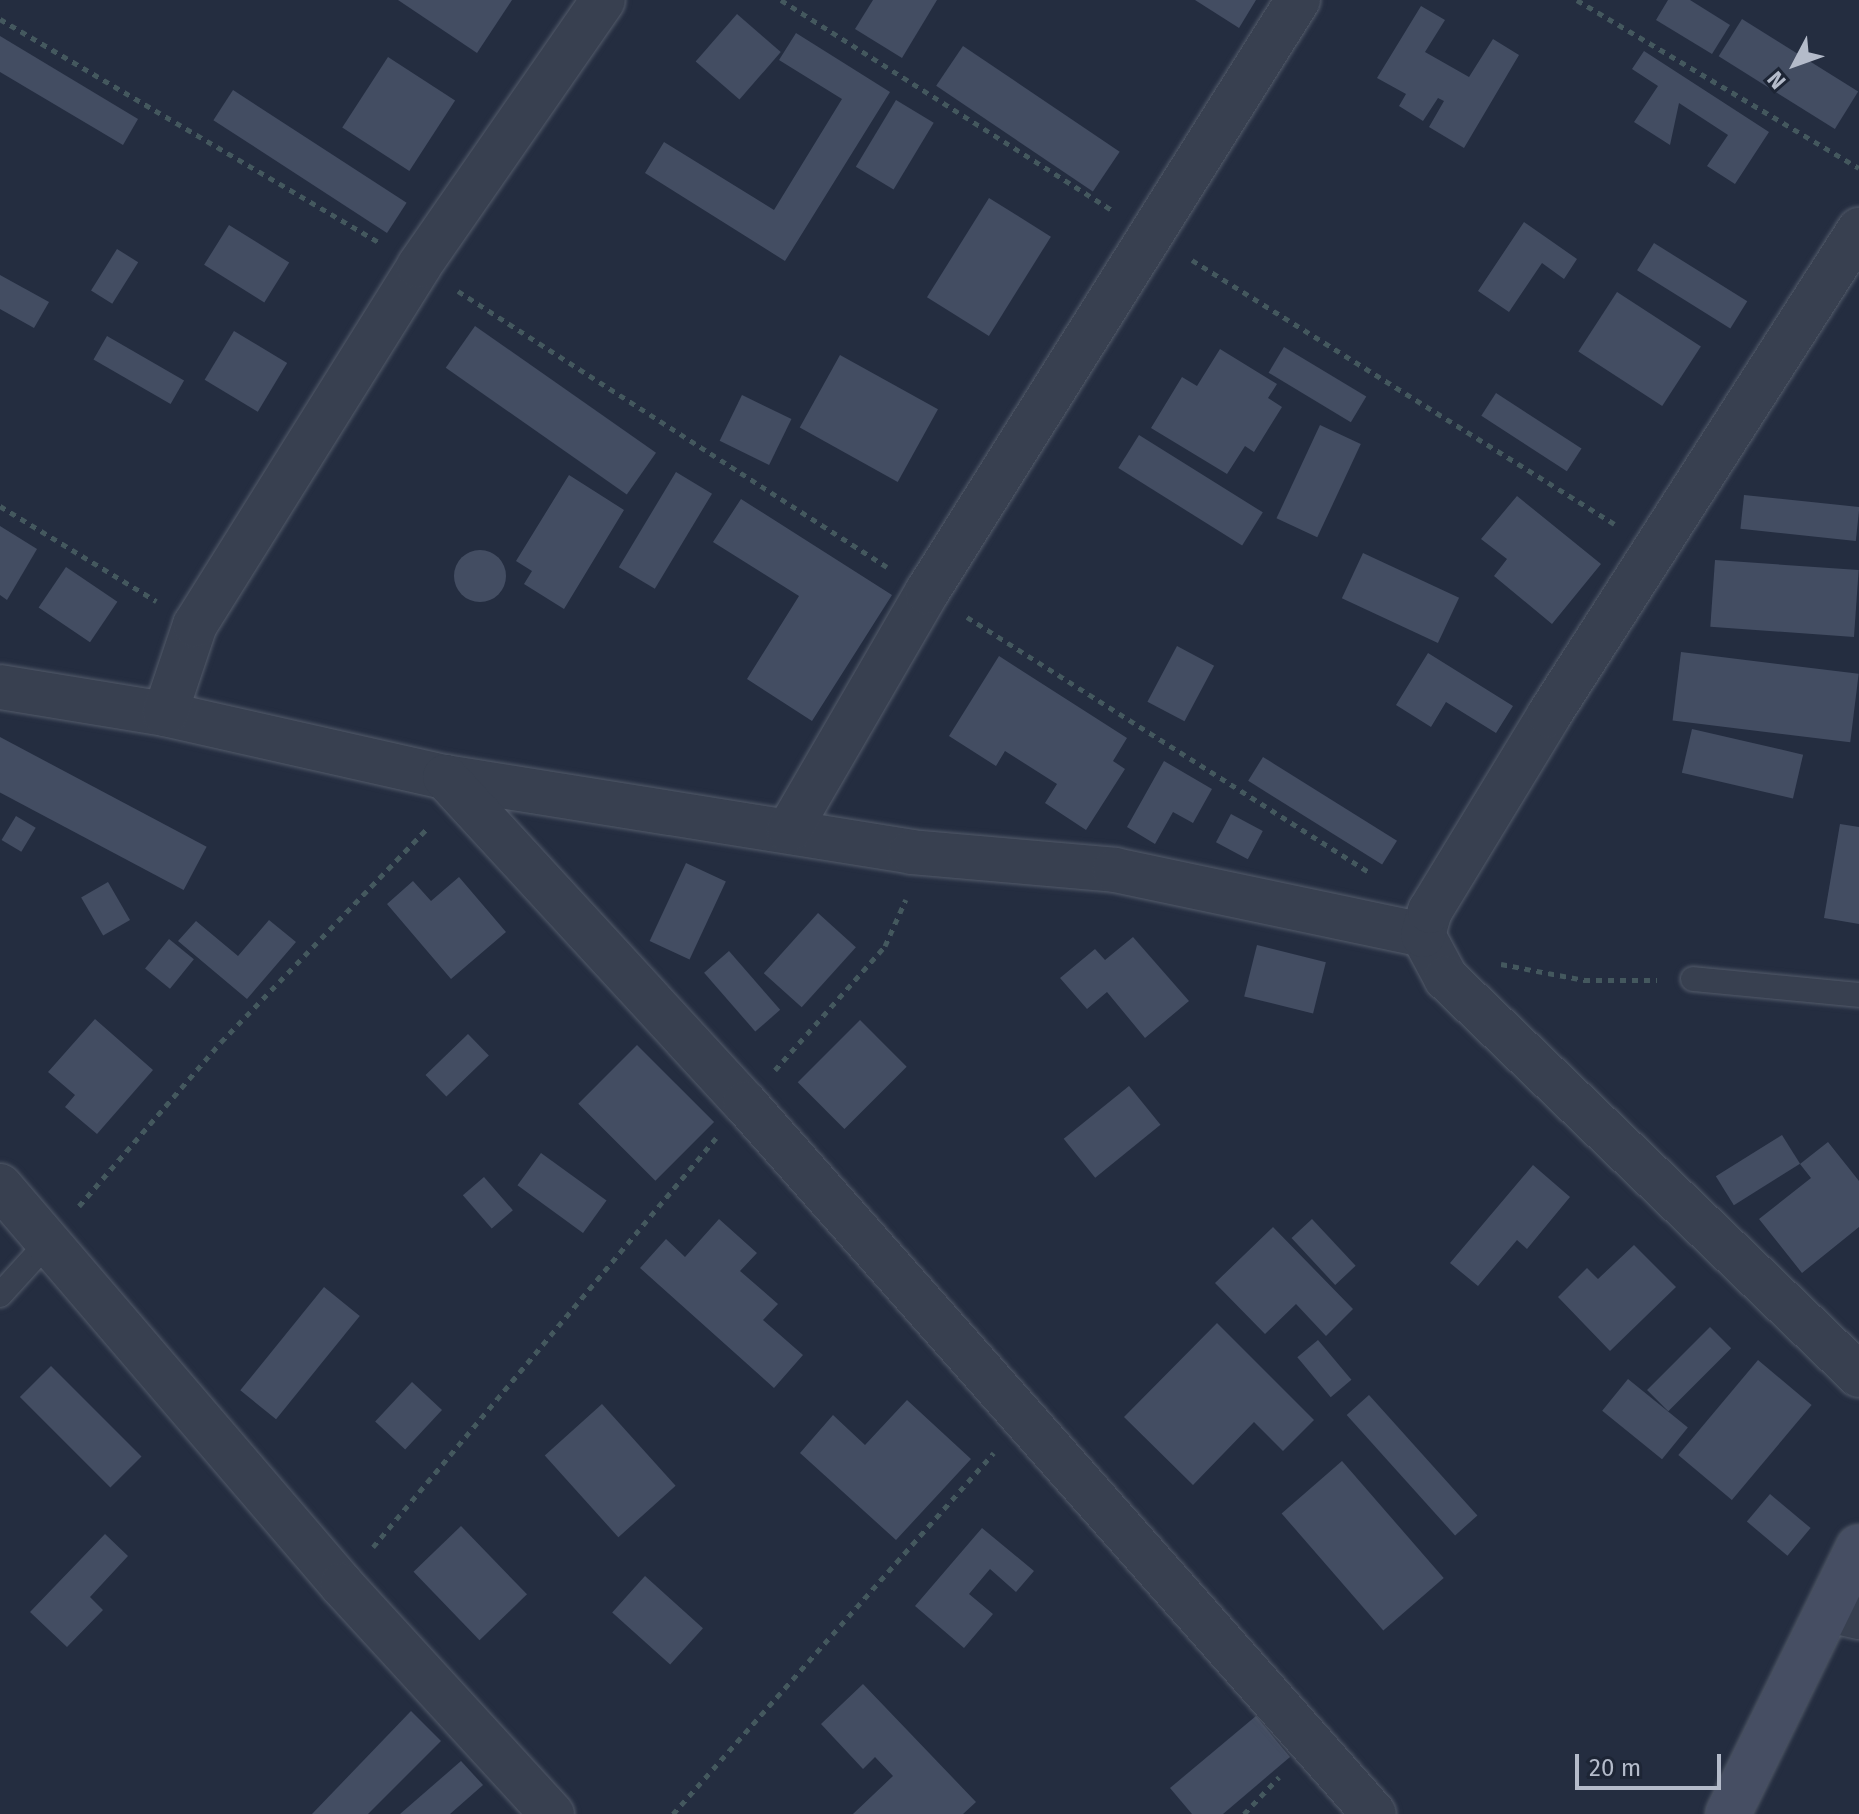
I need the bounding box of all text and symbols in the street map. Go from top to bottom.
north arrow [1755,24,1835,104]
text: N [1762,66,1791,94]
scale bar [1579,1738,1725,1788]
text: 20 m [1589,1754,1641,1782]

